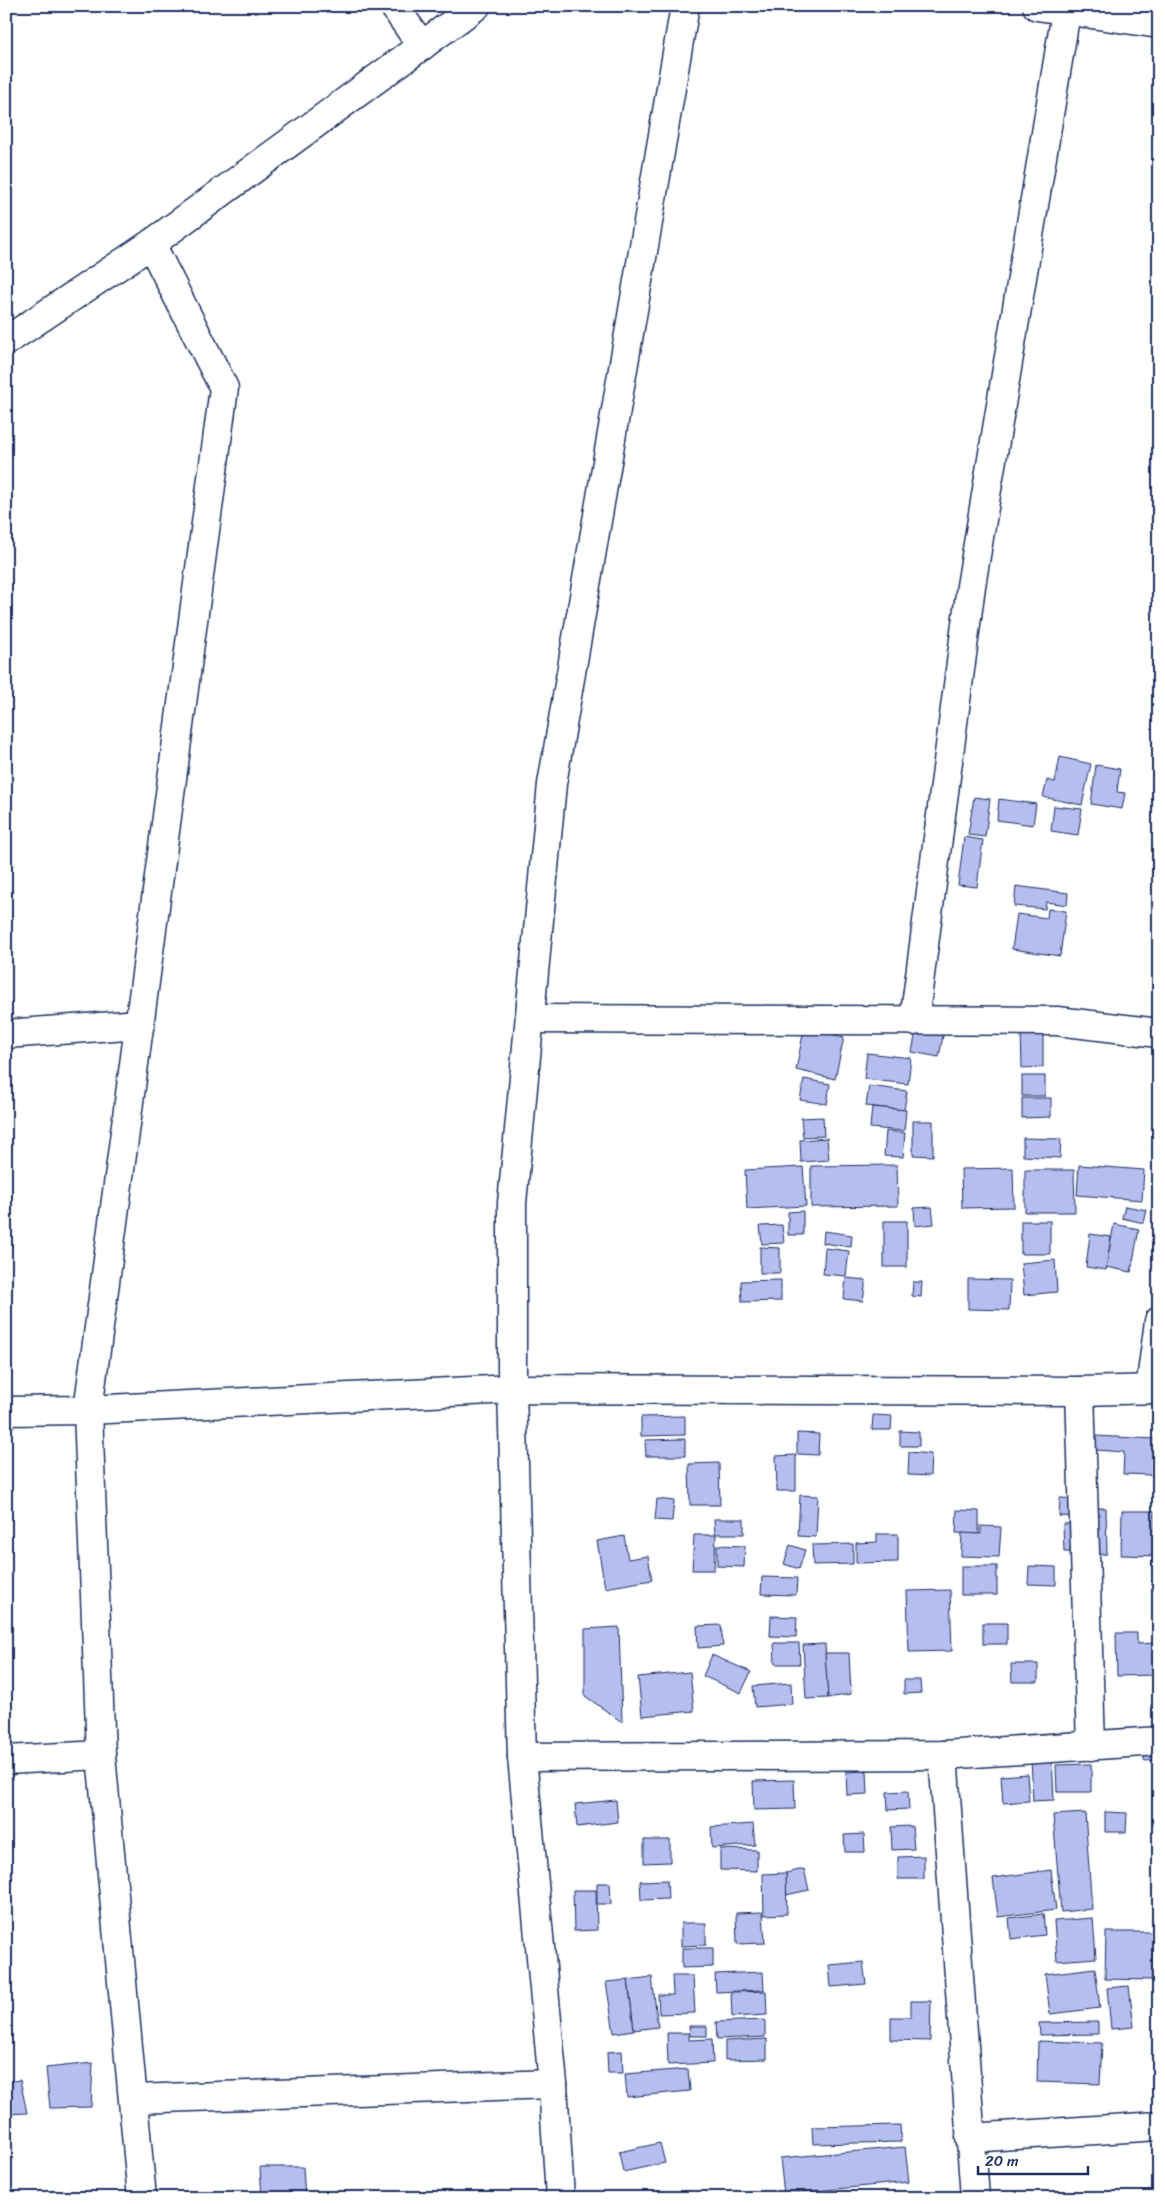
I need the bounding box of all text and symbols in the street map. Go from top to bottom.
scale bar [978,2144,1088,2176]
text: 20 m [985,2148,1019,2174]

